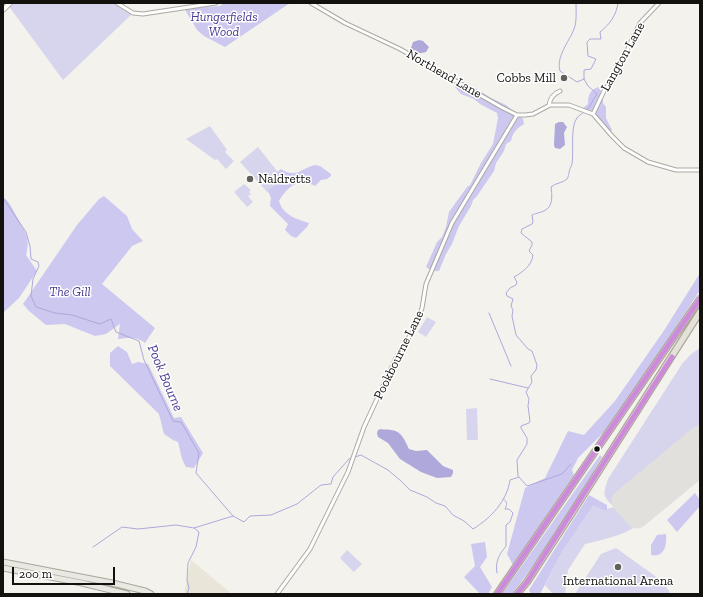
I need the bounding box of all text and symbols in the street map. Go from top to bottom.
park label: Hungerfields Wood [190,9,258,40]
street label: Langton Lane [598,20,648,94]
street label: Northend Lane [404,46,484,102]
place label: Cobbs Mill [496,70,556,86]
marker: Cobbs Mill [559,73,569,83]
place label: Naldretts [258,171,311,187]
marker: Naldretts [245,174,255,184]
park label: The Gill [49,284,91,300]
street label: Pookbourne Lane [371,308,427,402]
water label: Pook Bourne [143,342,187,414]
unlabelled marker [592,444,602,454]
scale bar [14,559,117,585]
marker: International Arena [613,562,623,572]
text: 200 m [19,567,52,581]
place label: International Arena [563,573,673,589]

